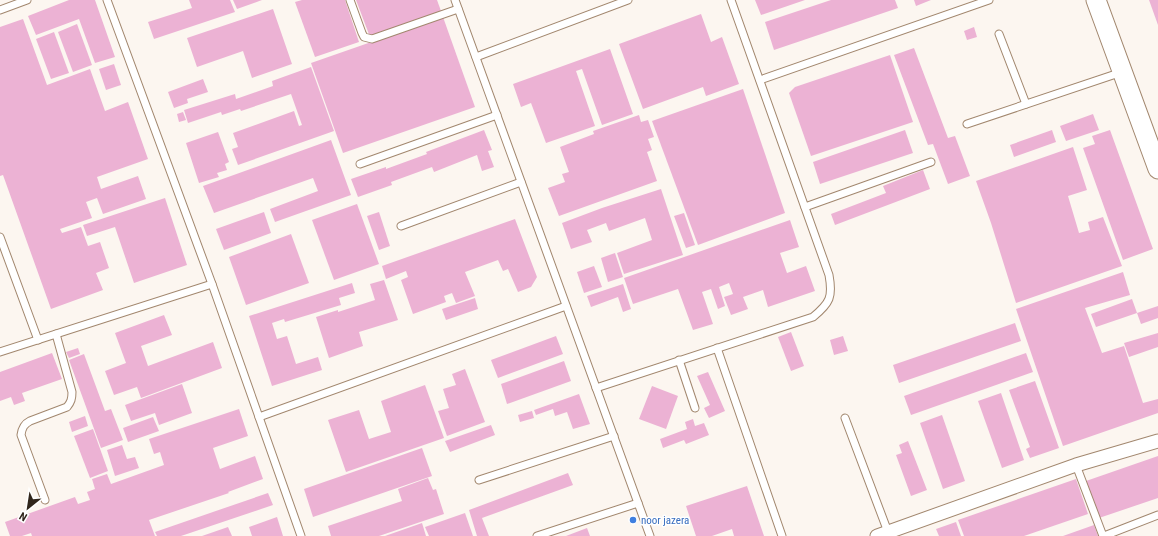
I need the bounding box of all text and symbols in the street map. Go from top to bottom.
north arrow [8,488,48,528]
text: N [17,509,29,524]
place label: noor jazera [641,514,689,527]
marker: noor jazera [628,515,638,525]

